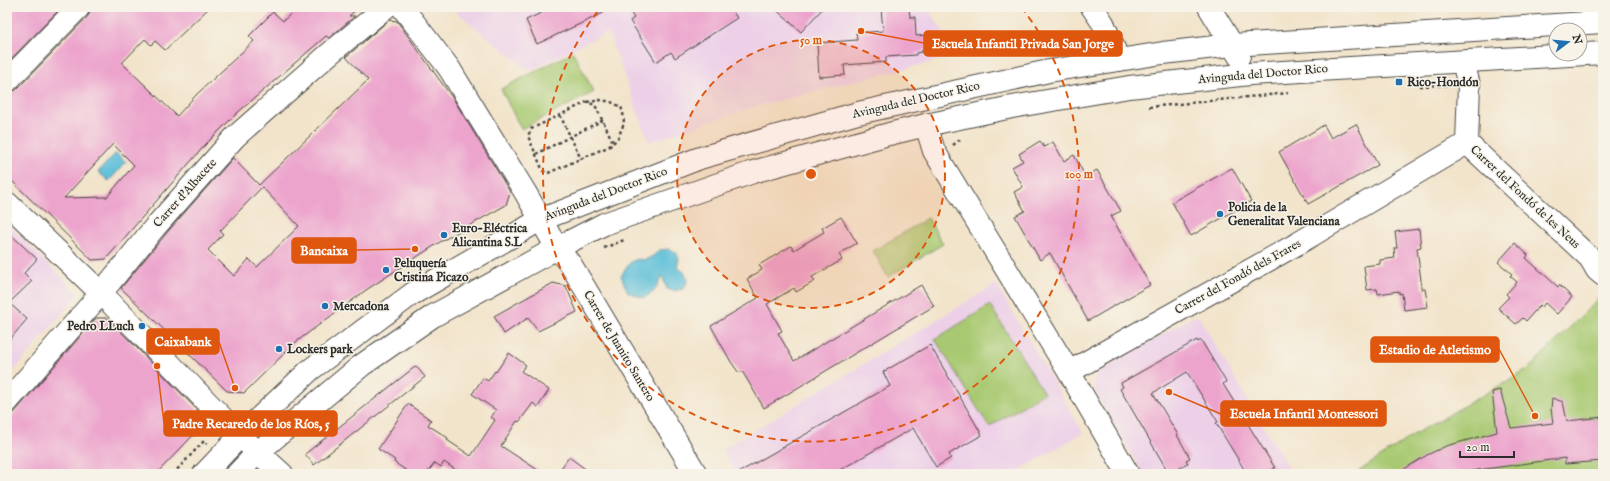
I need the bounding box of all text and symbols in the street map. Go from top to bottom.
north arrow [1548,22,1588,62]
callout: Escuela Infantil Privada San Jorge [924,31,1122,56]
text: N [1568,32,1585,46]
text: 50 m [800,33,823,48]
text: Escuela Infantil Privada San Jorge [932,36,1114,53]
street label: Avinguda del Doctor Rico [1197,61,1329,87]
place label: Rico-Hondón [1407,75,1479,90]
marker: Rico-Hondón [1394,77,1404,87]
street label: Avinguda del Doctor Rico [850,78,982,122]
street label: Carrer del Fondó de les Neus [1467,142,1583,252]
street label: Carrer d'Albacete [150,155,220,231]
street label: Avinguda del Doctor Rico [542,163,670,225]
centre of rings [804,167,818,181]
text: 100 m [1065,167,1094,182]
place label: Policia de la Generalitat Valenciana [1228,200,1340,229]
marker: Policia de la Generalitat Valenciana [1215,209,1225,219]
place label: Euro-Eléctrica Alicantina S.L [451,221,528,250]
marker: Euro-Eléctrica Alicantina S.L [439,230,449,240]
street label: Carrer del Fondó dels Frares [1172,236,1304,318]
callout: Bancaixa [292,238,356,263]
text: Bancaixa [300,243,348,260]
place label: Peluquería Cristina Picazo [394,256,469,285]
marker: Peluquería Cristina Picazo [381,265,391,275]
street label: Carrer de Juanito Santero [579,288,658,405]
place label: Mercadona [333,299,390,314]
marker: Mercadona [320,301,330,311]
place label: Pedro LLuch [67,319,135,334]
marker: Pedro LLuch [137,321,147,331]
callout: Caixabank [147,329,219,354]
text: Caixabank [155,334,212,351]
callout: Estadio de Atletismo [1371,337,1499,362]
place label: Lockers park [286,342,353,358]
text: Estadio de Atletismo [1379,342,1491,359]
marker: Lockers park [274,344,284,354]
callout: Escuela Infantil Montessori [1221,401,1386,426]
text: Escuela Infantil Montessori [1230,406,1379,423]
callout: Padre Recaredo de los Ríos, 5 [164,411,337,436]
text: Padre Recaredo de los Ríos, 5 [172,416,330,433]
scale bar [1460,433,1514,459]
text: 20 m [1466,440,1489,455]

